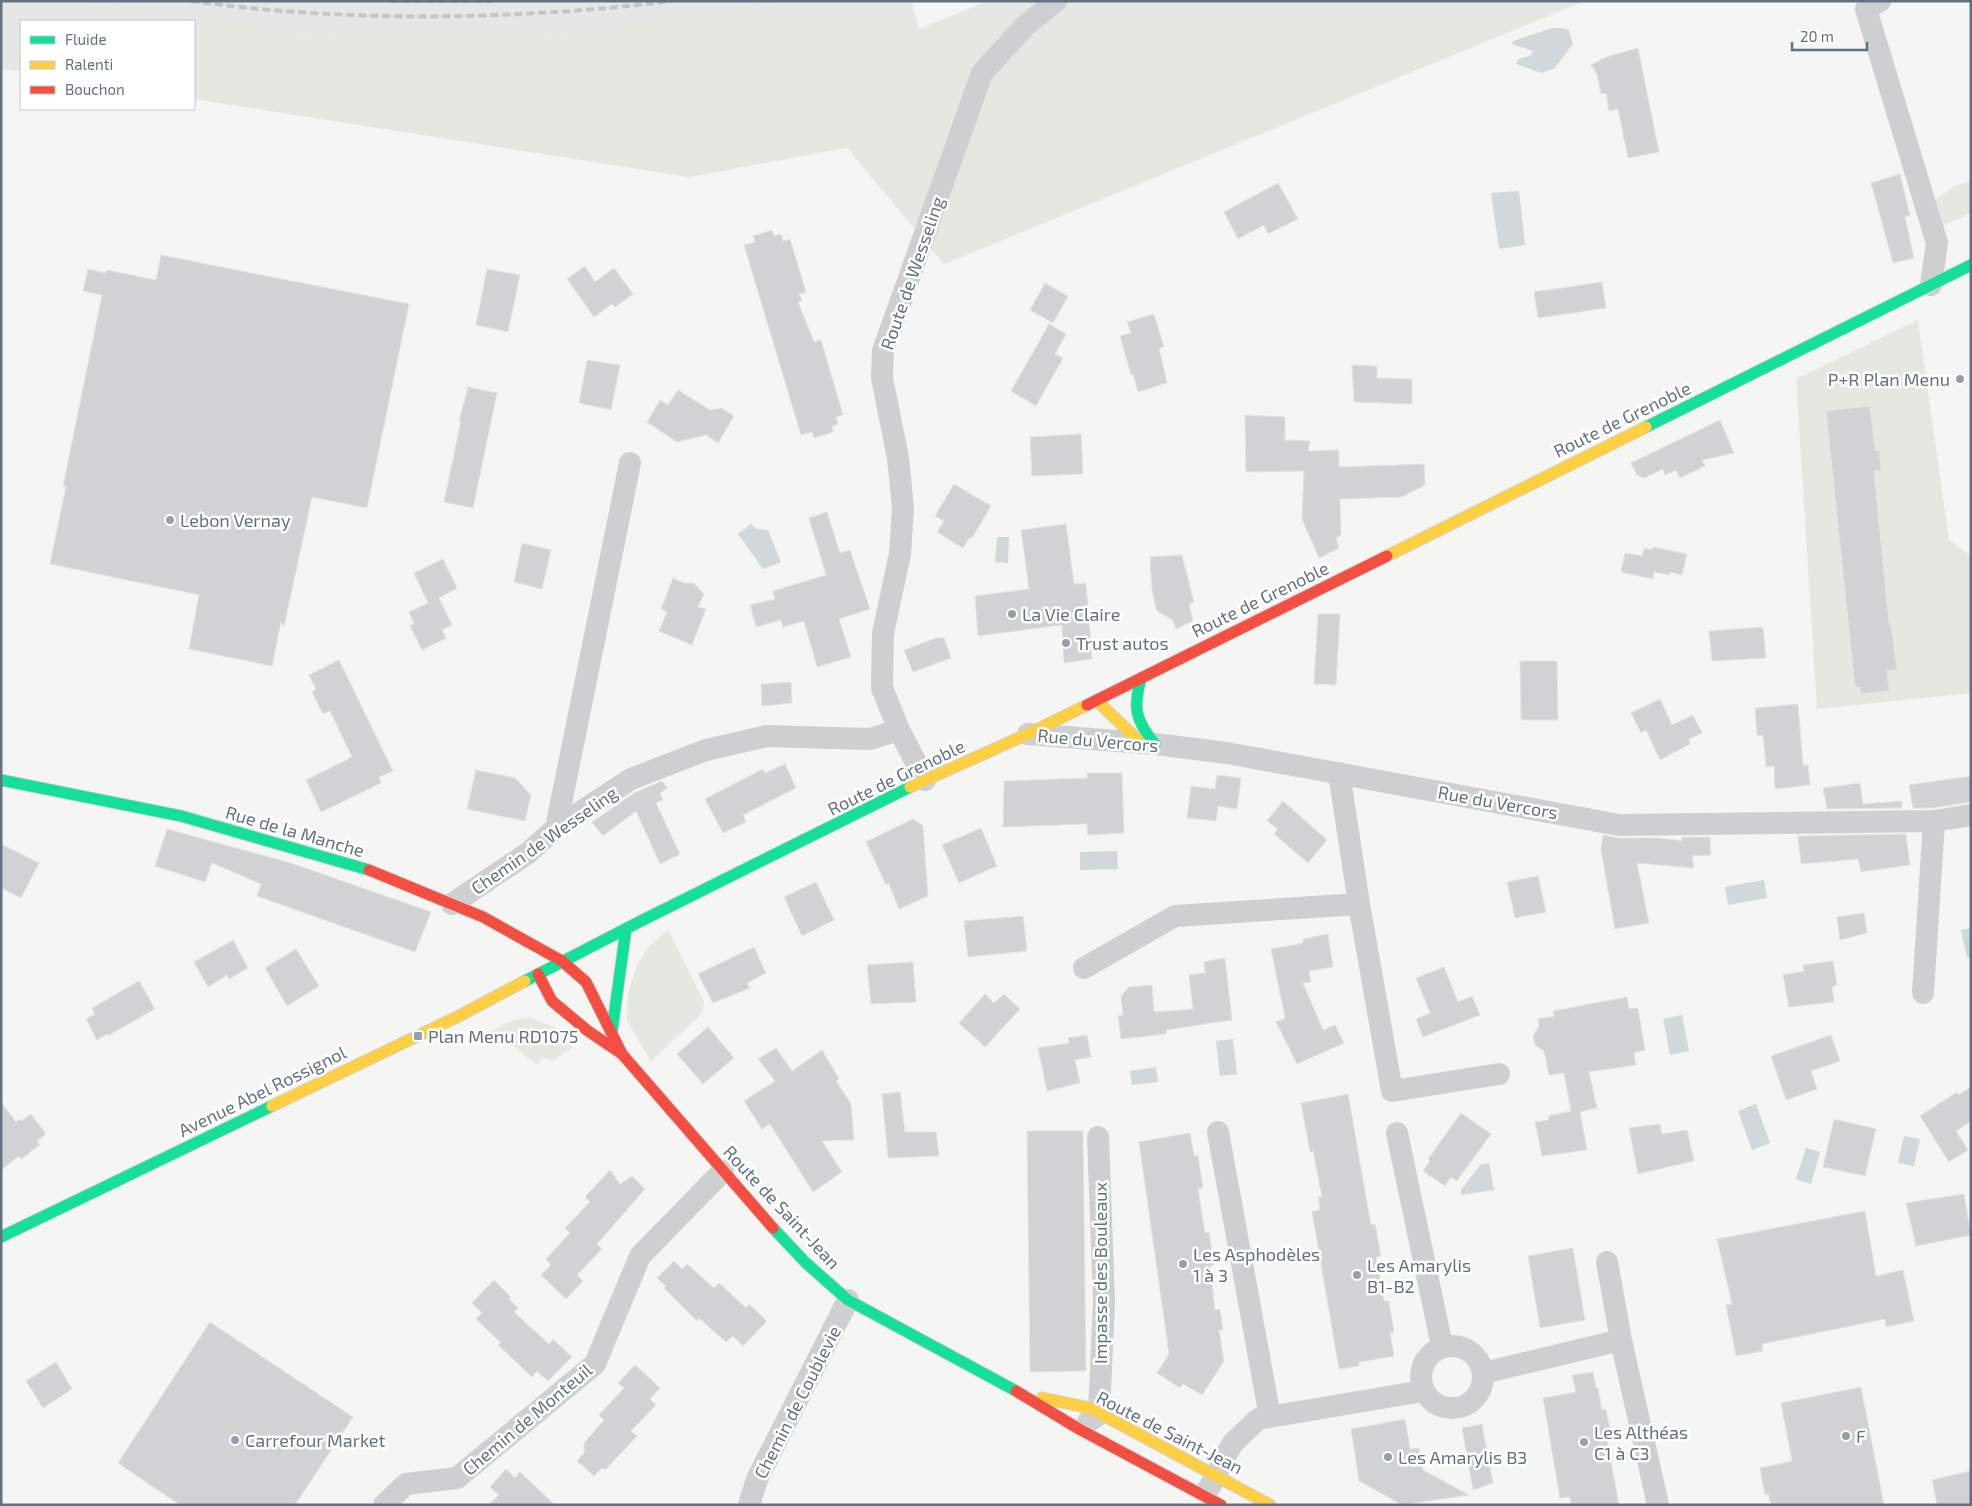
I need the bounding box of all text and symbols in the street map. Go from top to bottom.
legend [20,20,195,110]
scale bar [1792,20,1867,52]
text: 20 m [1800,27,1834,45]
text: Fluide [65,30,106,48]
text: Ralenti [65,55,113,73]
text: Bouchon [65,80,125,98]
street label: Route de Wesseling [875,194,949,352]
place label: P+R Plan Menu [1828,368,1950,390]
marker: P+R Plan Menu [1954,373,1966,385]
street label: Route de Grenoble [1550,376,1694,462]
place label: Lebon Vernay [180,509,291,531]
marker: Lebon Vernay [164,514,176,526]
street label: Route de Grenoble [1188,556,1332,642]
place label: La Vie Claire [1022,603,1120,625]
marker: La Vie Claire [1006,608,1018,620]
place label: Trust autos [1076,632,1169,654]
marker: Trust autos [1060,637,1072,649]
street label: Rue du Vercors [1037,724,1159,756]
street label: Route de Grenoble [824,734,968,820]
street label: Chemin de Wesseling [467,781,621,899]
street label: Rue du Vercors [1436,781,1560,823]
street label: Rue de la Manche [223,801,367,861]
place label: Plan Menu RD1075 [428,1025,578,1047]
marker: Plan Menu RD1075 [412,1030,424,1042]
street label: Avenue Abel Rossignol [174,1040,350,1141]
street label: Route de Saint-Jean [719,1141,845,1273]
street label: Impasse des Bouleaux [1089,1181,1111,1364]
place label: Les Asphodèles 1 à 3 [1193,1243,1320,1286]
place label: Les Amarylis B1-B2 [1367,1254,1471,1297]
marker: Les Asphodèles 1 à 3 [1177,1258,1189,1270]
marker: Les Amarylis B1-B2 [1351,1269,1363,1281]
street label: Chemin de Coublevie [749,1322,845,1482]
street label: Chemin de Monteuil [458,1358,597,1480]
street label: Route de Saint-Jean [1093,1386,1247,1478]
place label: Les Althéas C1 à C3 [1594,1421,1688,1464]
place label: F [1856,1425,1866,1447]
place label: Carrefour Market [245,1429,385,1451]
marker: F [1840,1430,1852,1442]
marker: Carrefour Market [229,1434,241,1446]
marker: Les Althéas C1 à C3 [1578,1436,1590,1448]
place label: Les Amarylis B3 [1398,1446,1527,1468]
marker: Les Amarylis B3 [1382,1451,1394,1463]

